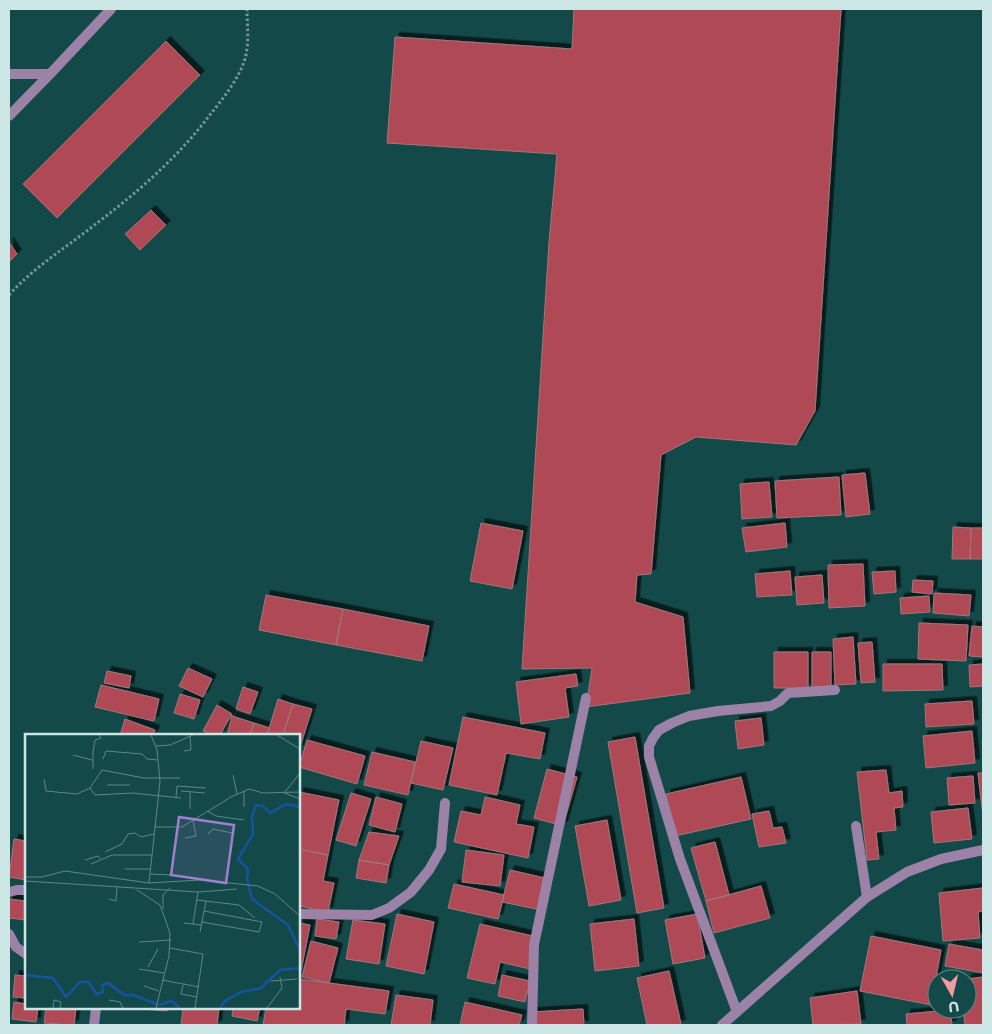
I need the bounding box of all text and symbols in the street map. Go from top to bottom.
inset map [25,734,300,1009]
north arrow [927,969,977,1019]
text: U [947,997,961,1017]

